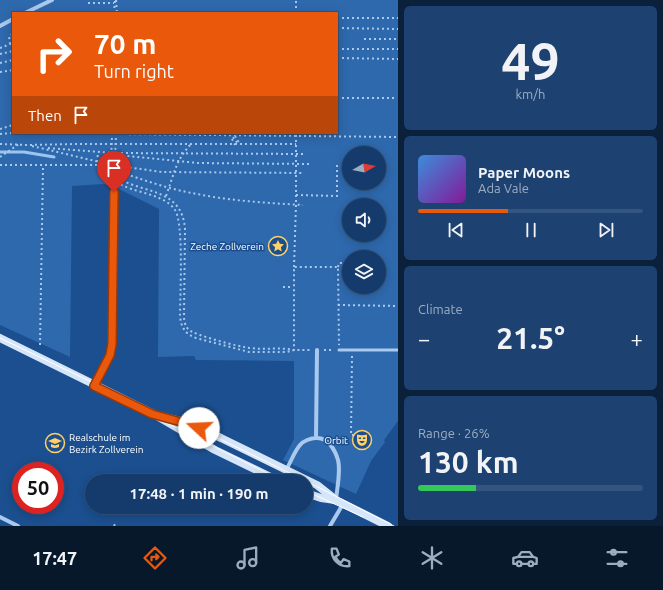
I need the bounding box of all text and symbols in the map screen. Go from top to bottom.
icon: right [28,28,80,80]
text: 70 m [94,28,156,59]
text: 49 [501,32,560,90]
text: Turn right [94,61,174,81]
text: km/h [515,87,546,101]
icon: arrive [70,104,92,126]
text: Then [28,107,62,124]
north arrow [342,146,386,190]
map controls [342,146,386,294]
pin [97,151,131,192]
icon: arrive [103,157,125,179]
text: Paper Moons [478,164,570,181]
text: Ada Vale [478,181,529,195]
button: sound [342,198,386,242]
icon: previous [445,219,467,241]
icon: pause [520,219,542,241]
icon: next [595,219,617,241]
place icon: Zeche Zollverein [267,235,289,257]
place label: Zeche Zollverein [190,241,264,252]
button: layers [342,250,386,294]
text: Climate [418,302,463,316]
text: 21.5° [496,321,565,355]
text: − [418,326,430,351]
text: + [631,326,643,351]
position arrow [178,407,220,449]
text: Range · 26% [418,426,490,440]
theatre icon: Orbit [351,429,373,451]
school or university icon: Realschule im Bezirk Zollverein [44,432,66,454]
place label: Realschule im Bezirk Zollverein [69,432,144,455]
place label: Orbit [324,435,348,446]
text: 130 km [418,445,519,479]
speed limit sign: 50 [12,462,64,514]
text: 17:48 · 1 min · 190 m [130,485,268,502]
icon: directions [141,544,169,572]
icon: music [234,544,262,572]
icon: phone [326,544,354,572]
icon: climate [418,544,446,572]
icon: car [511,544,539,572]
icon: filters [603,544,631,572]
text: 17:47 [32,548,77,568]

